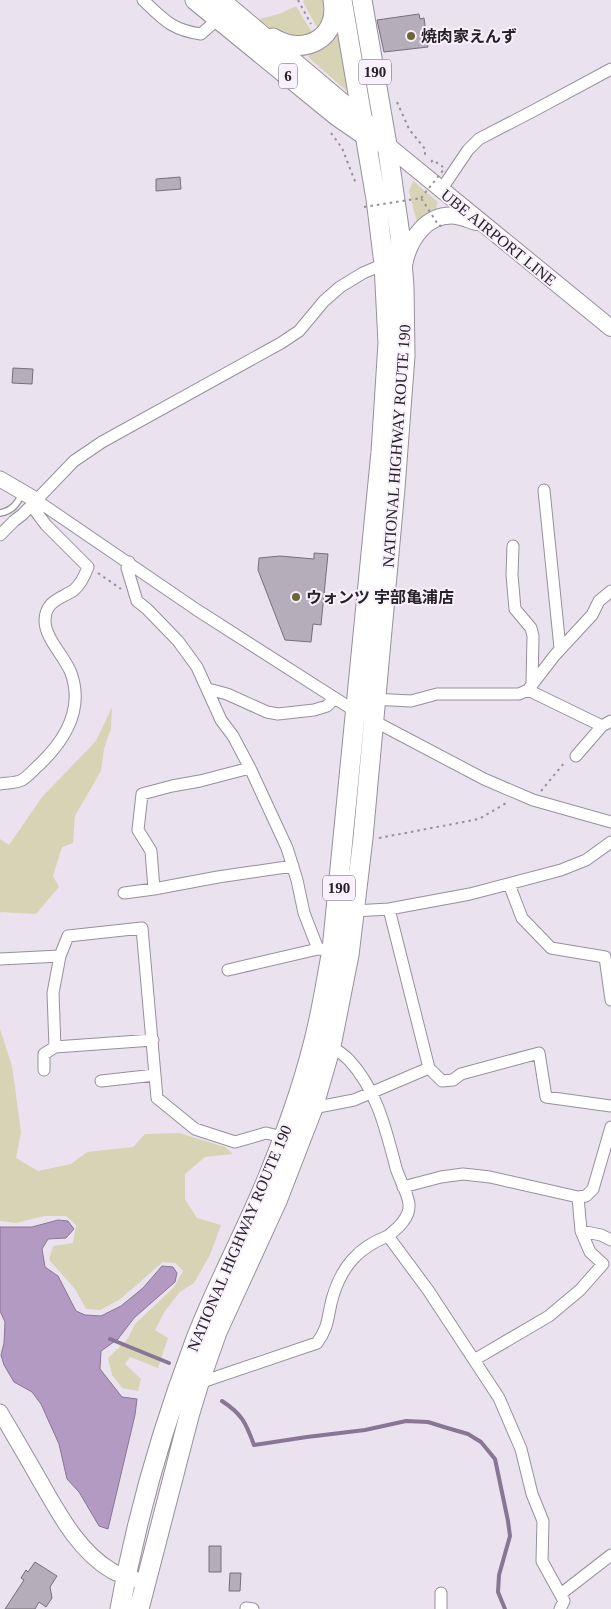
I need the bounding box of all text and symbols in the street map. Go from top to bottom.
place label: 焼肉家えんず [421,28,517,45]
marker: 焼肉家えんず [405,30,417,42]
road number: 190 [359,60,391,84]
road number: 6 [279,64,297,88]
street label: UBE AIRPORT LINE [438,186,560,289]
street label: NATIONAL HIGHWAY ROUTE 190 [380,324,413,568]
place label: ウォンツ 宇部亀浦店 [306,588,454,606]
marker: ウォンツ 宇部亀浦店 [290,591,302,603]
road number: 190 [323,876,355,900]
street label: NATIONAL HIGHWAY ROUTE 190 [184,1123,295,1354]

